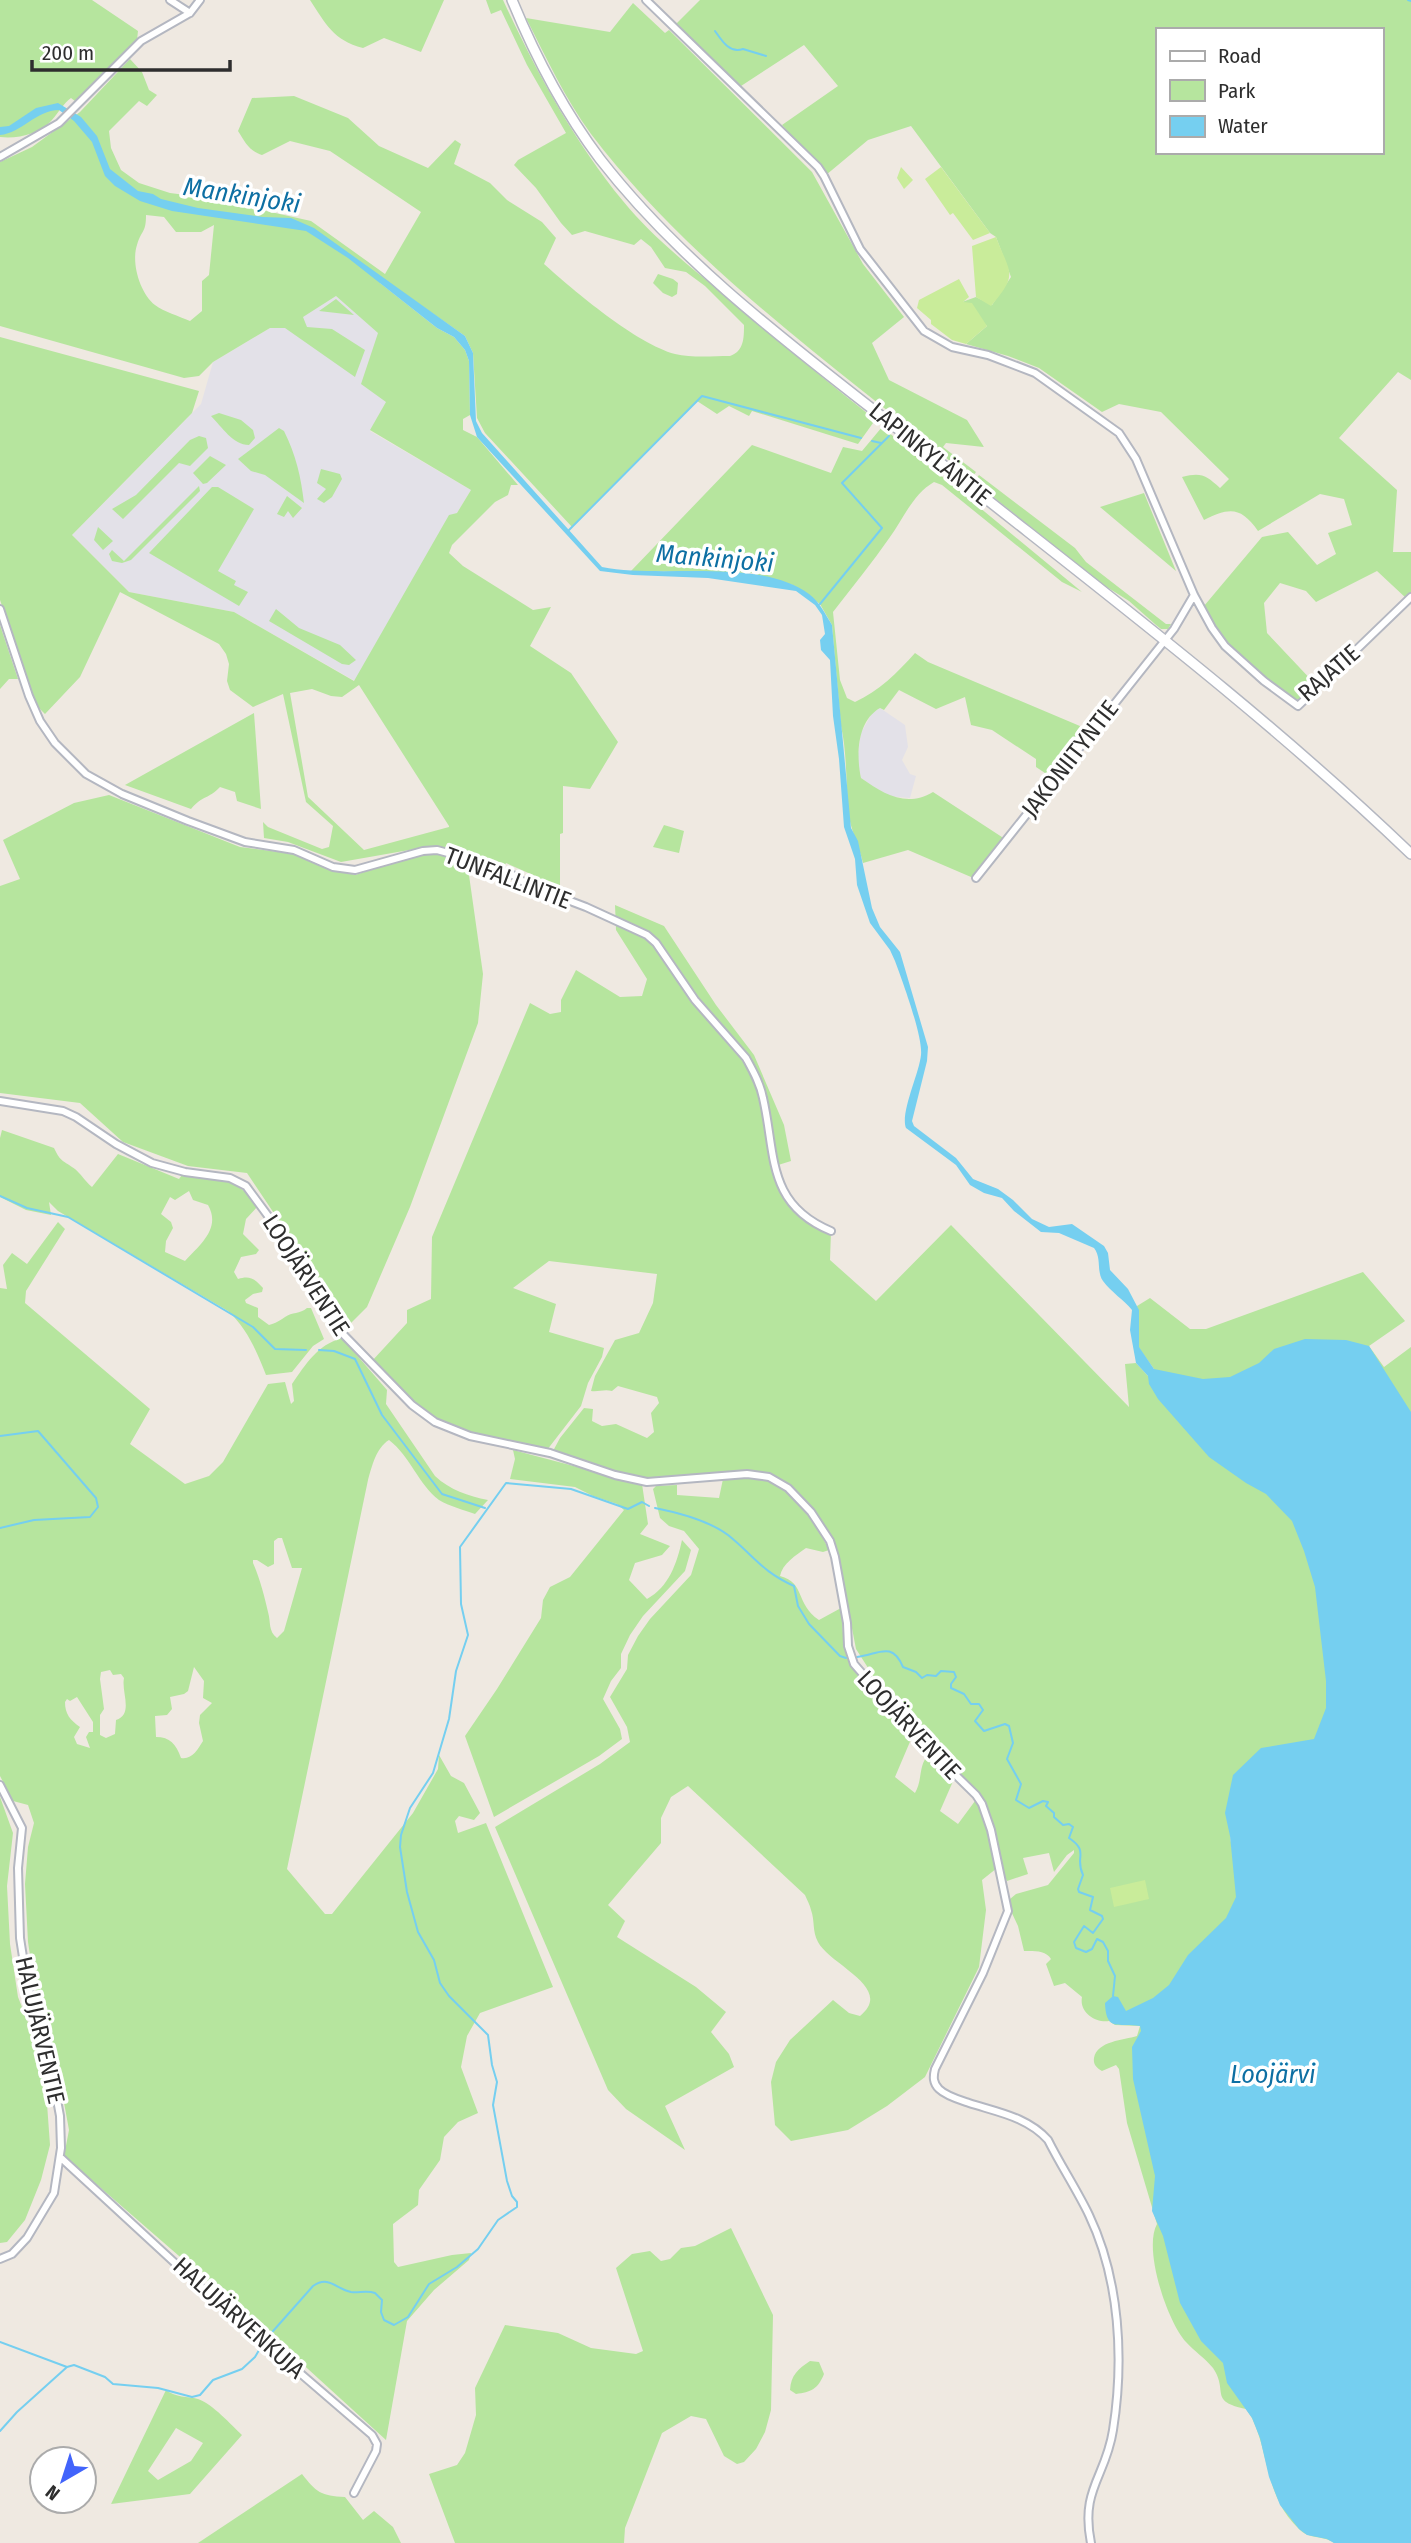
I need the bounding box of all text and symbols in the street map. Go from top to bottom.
scale bar [32,28,229,72]
legend [1156,28,1383,154]
text: 200 m [42,40,94,66]
text: Road [1218,43,1262,69]
text: Park [1218,78,1256,104]
text: Water [1218,113,1268,139]
water label: Mankinjoki [181,171,303,220]
street label: LAPINKYLÄNTIE [864,397,996,511]
water label: Mankinjoki [655,538,776,579]
street label: RAJATIE [1293,639,1365,707]
street label: JAKONIITYNTIE [1016,695,1124,823]
street label: TUNFALLINTIE [441,841,575,915]
street label: LOOJÄRVENTIE [257,1209,355,1341]
street label: LOOJÄRVENTIE [852,1665,966,1785]
street label: HALUJÄRVENTIE [9,1954,71,2106]
water label: Loojärvi [1230,2059,1316,2090]
street label: HALUJÄRVENKUJA [168,2252,311,2385]
north arrow [28,2445,98,2515]
text: N [41,2480,64,2505]

